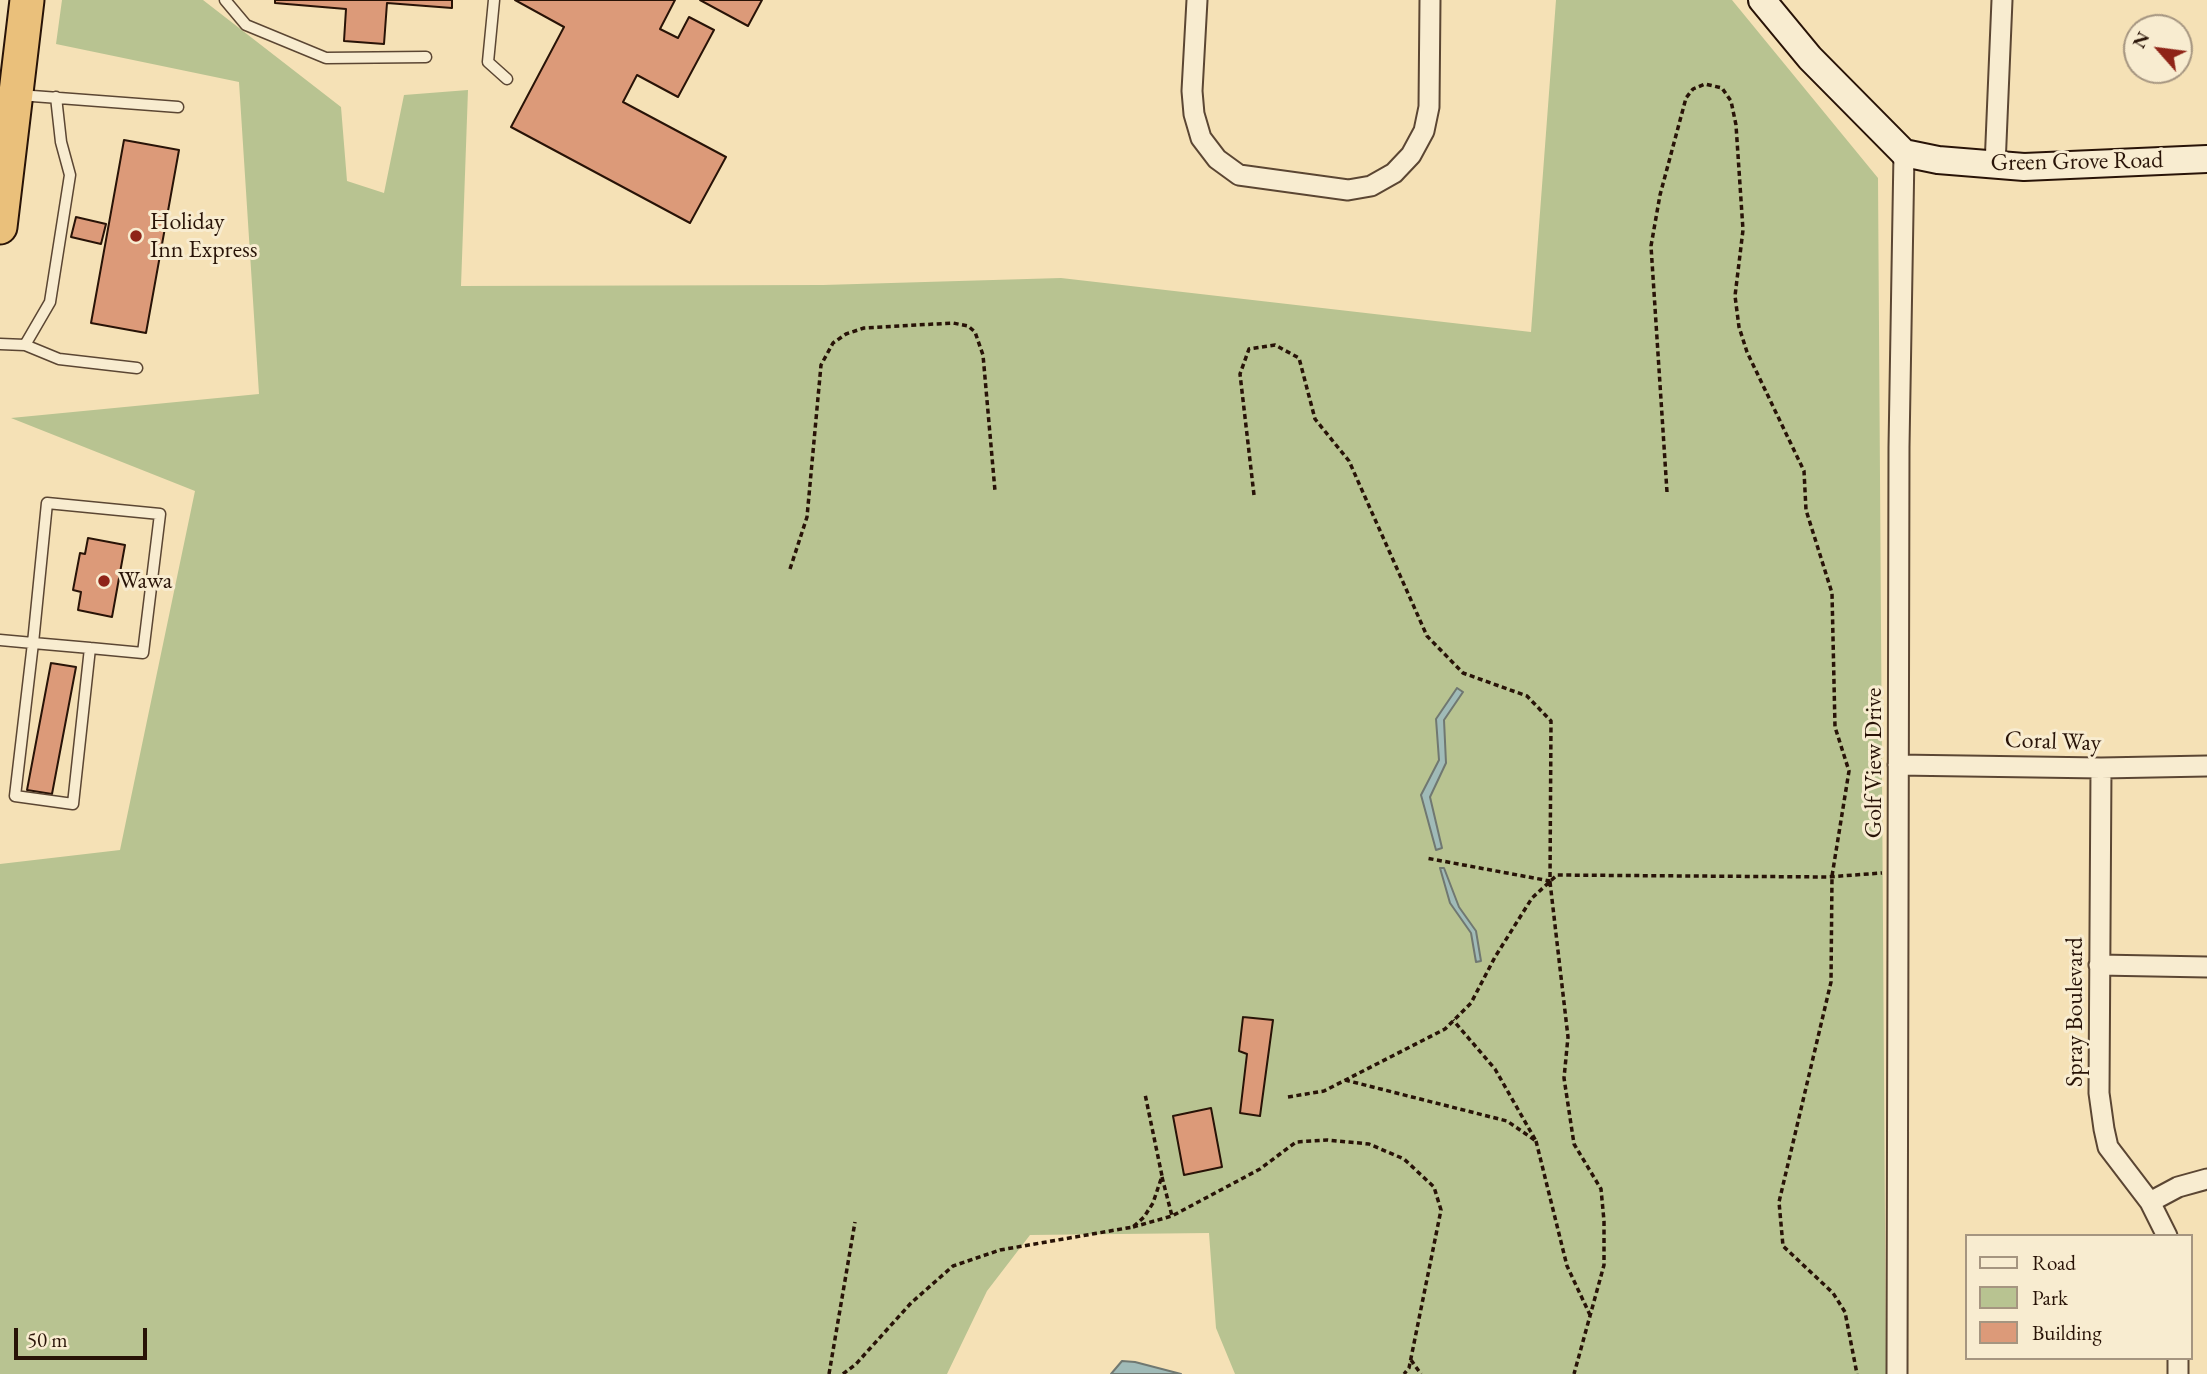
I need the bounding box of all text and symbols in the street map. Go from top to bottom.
north arrow [2123,14,2193,84]
text: N [2126,27,2155,53]
street label: Green Grove Road [1990,146,2164,178]
place label: Holiday Inn Express [150,208,257,264]
marker: Holiday Inn Express [128,228,144,244]
place label: Wawa [118,567,172,595]
marker: Wawa [96,573,112,589]
street label: Golf View Drive [1860,688,1888,838]
street label: Coral Way [2004,726,2102,758]
street label: Spray Boulevard [2061,937,2089,1087]
legend [1966,1234,2193,1360]
text: Road [2032,1249,2076,1276]
text: Park [2032,1284,2068,1311]
scale bar [18,1314,150,1358]
text: Building [2032,1319,2102,1346]
text: 50 m [27,1326,68,1353]

